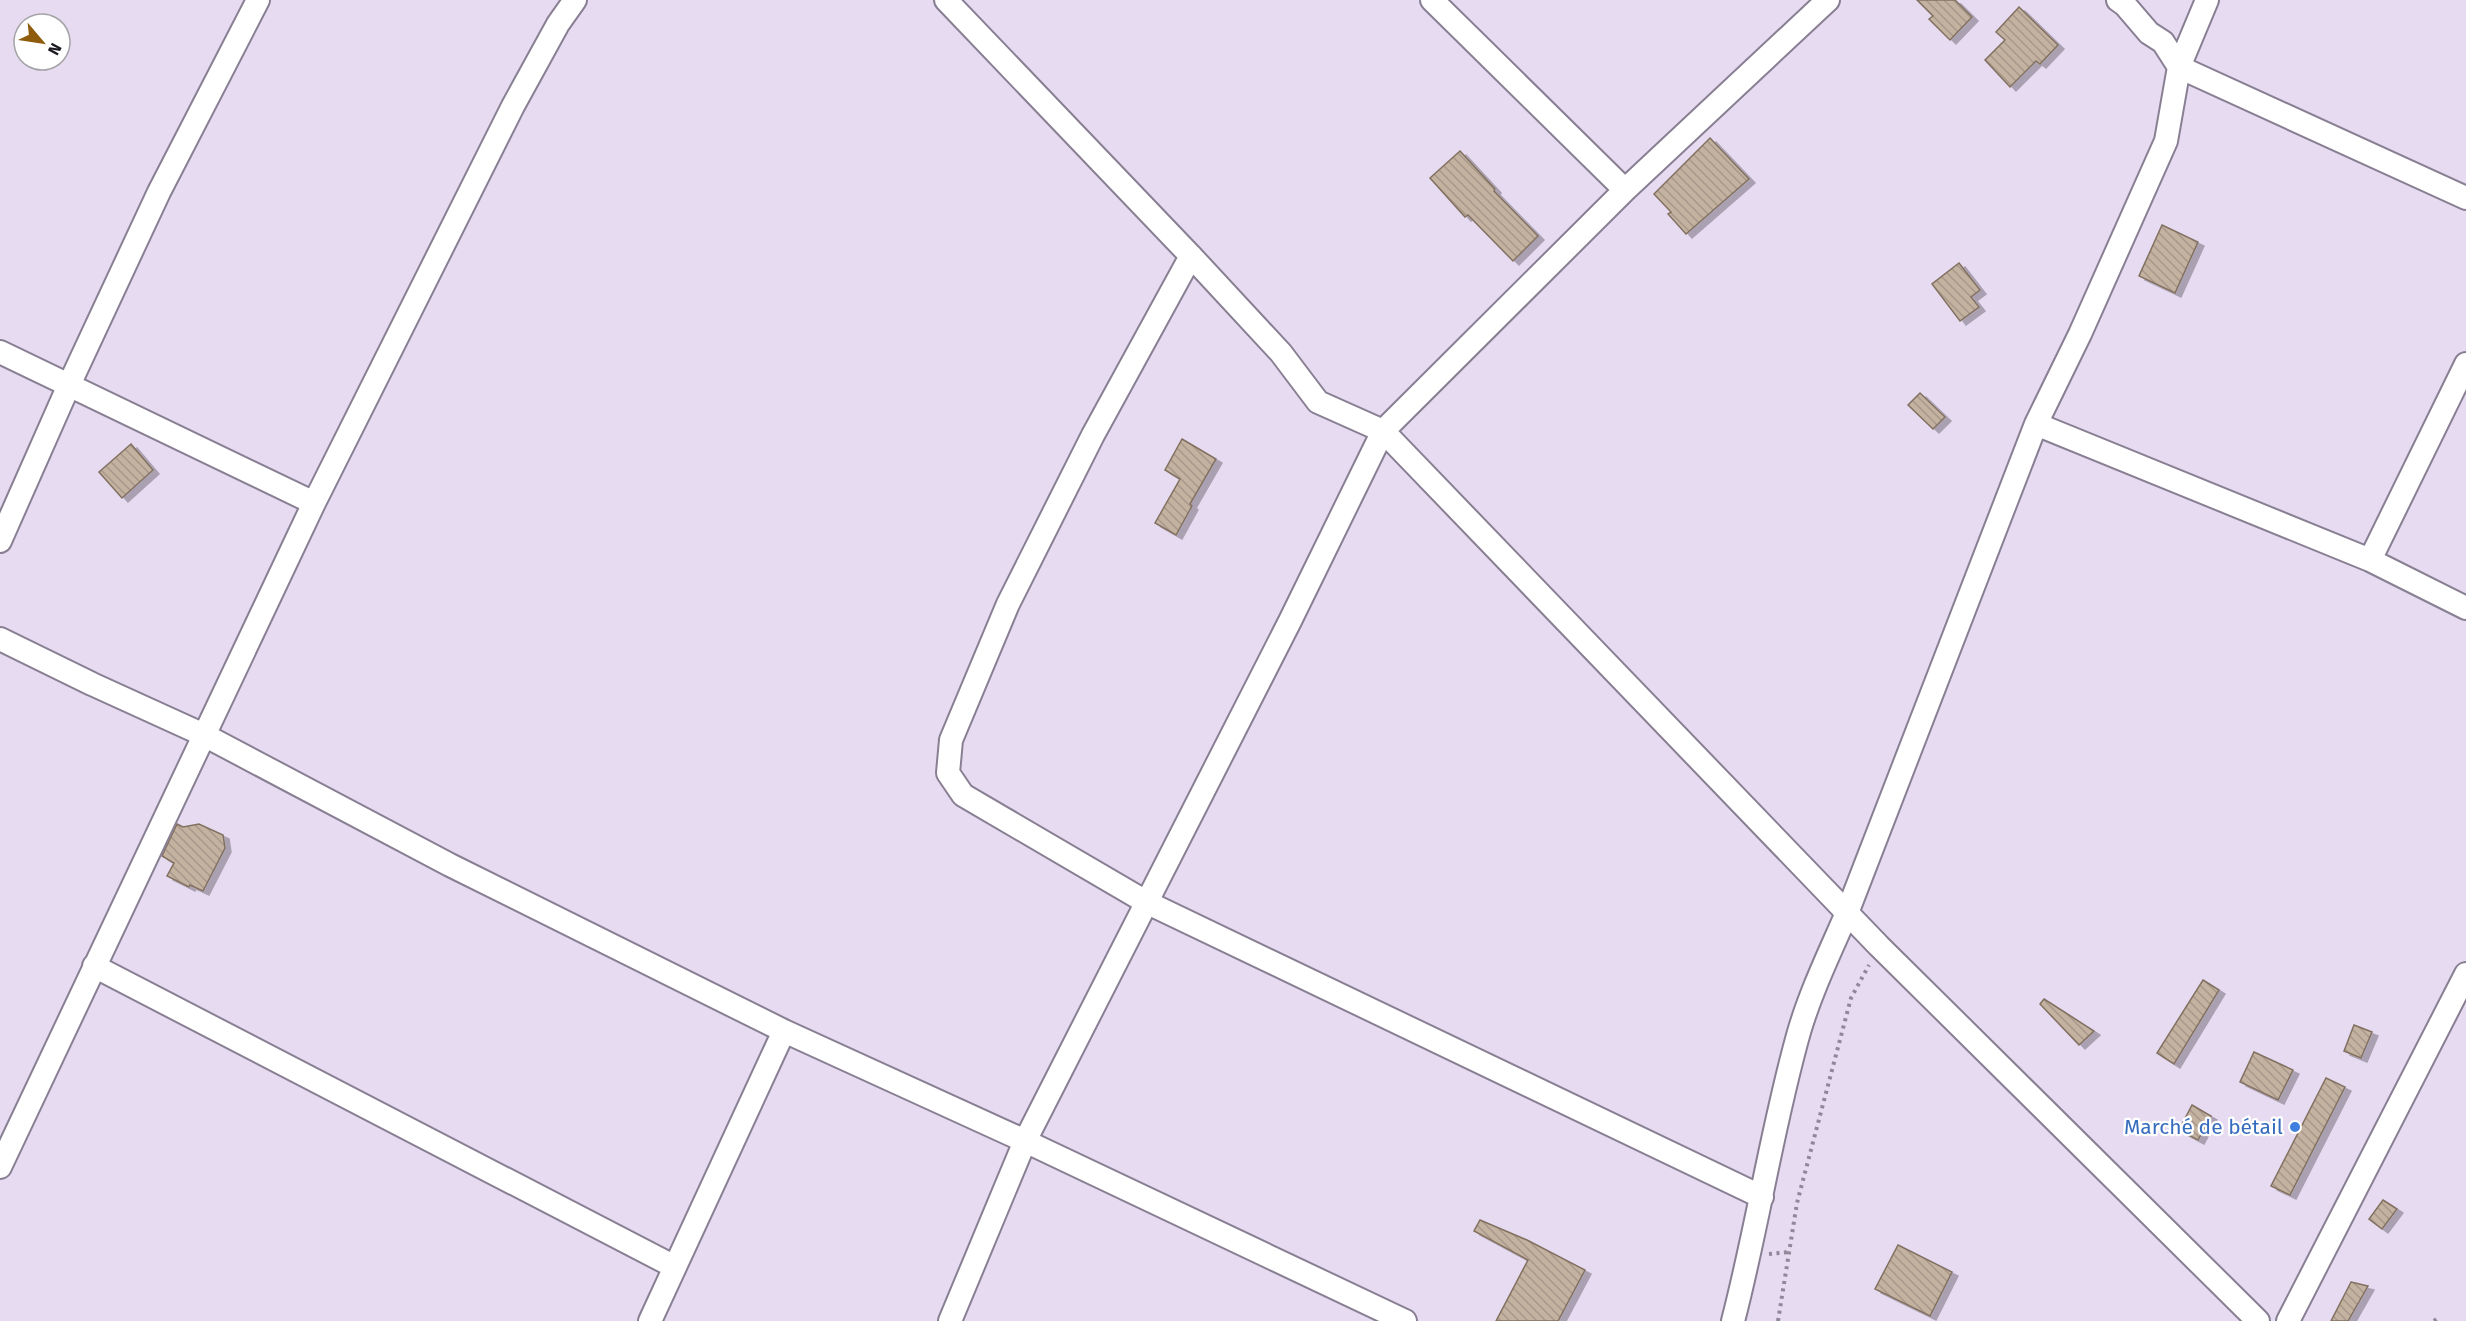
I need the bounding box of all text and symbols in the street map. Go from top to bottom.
north arrow [12,12,72,72]
text: N [44,40,66,58]
place label: Marché de bétail [2124,1114,2283,1140]
marker: Marché de bétail [2288,1120,2302,1134]

